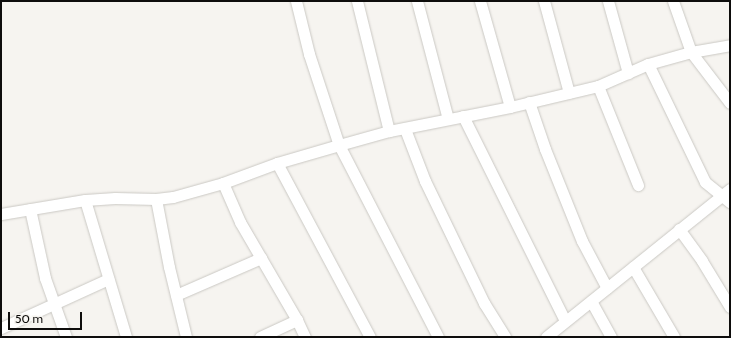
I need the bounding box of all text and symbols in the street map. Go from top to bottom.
scale bar [10,304,84,330]
text: 50 m [15,311,43,326]

